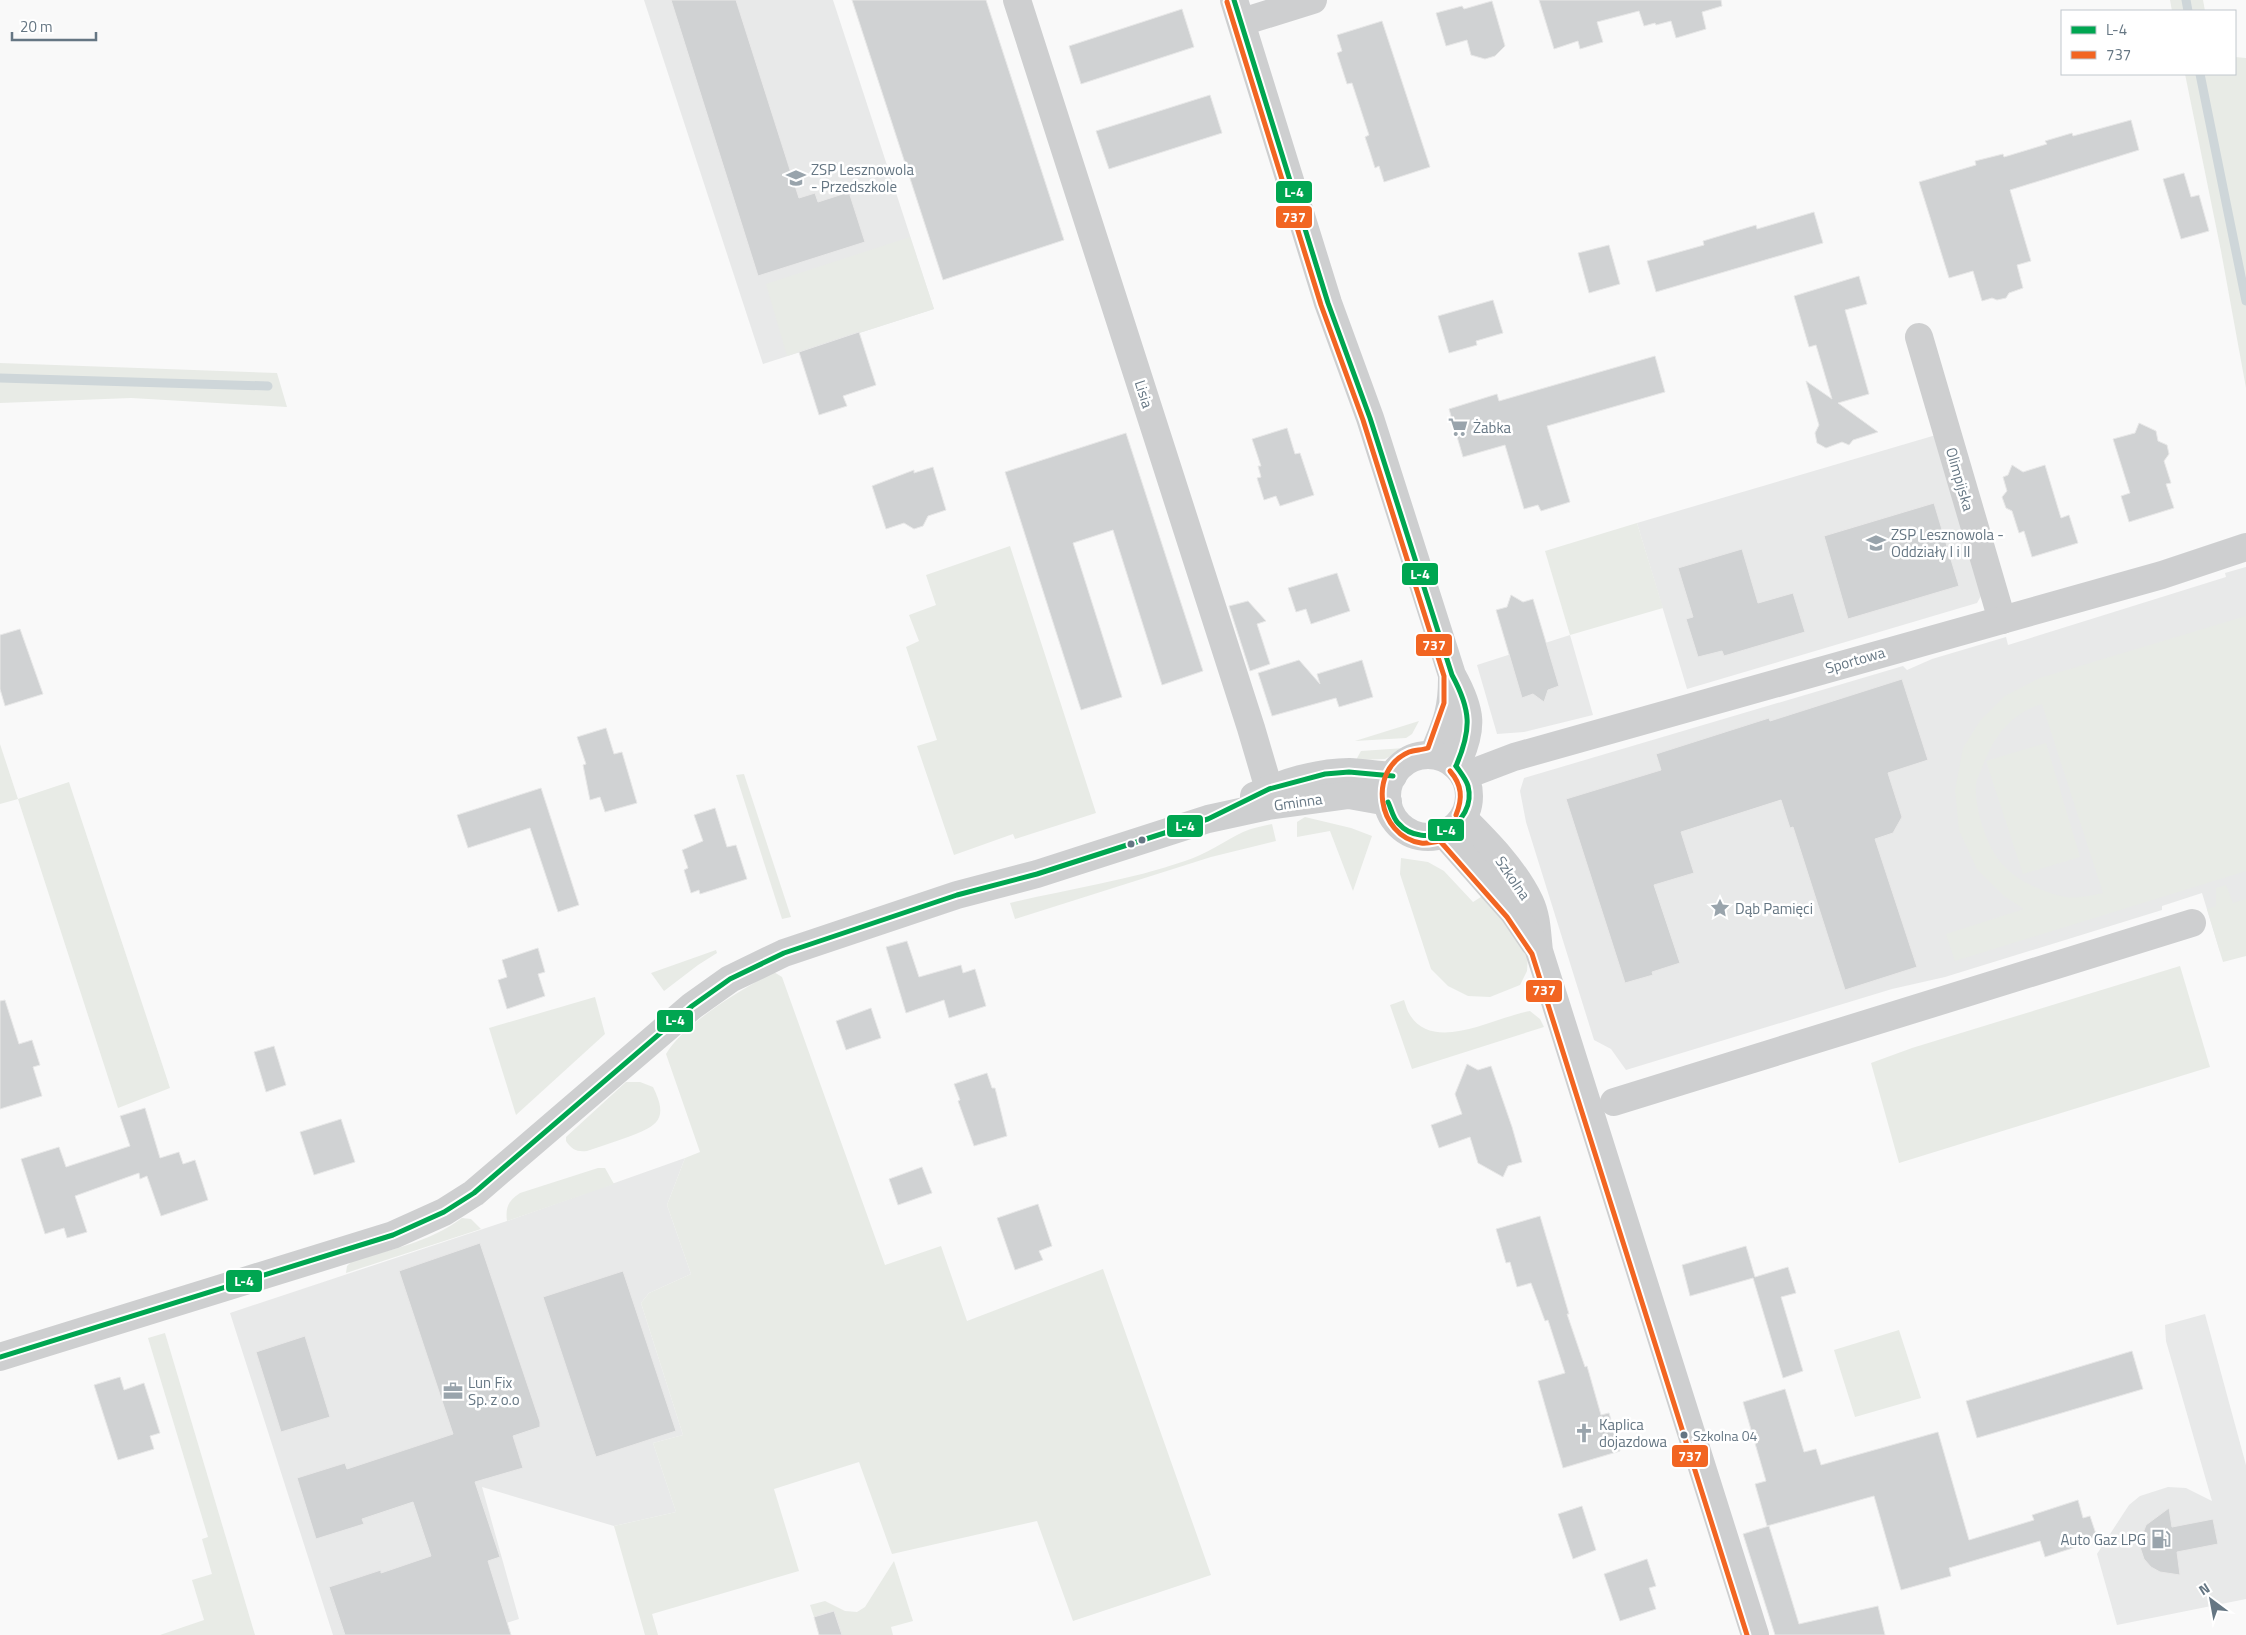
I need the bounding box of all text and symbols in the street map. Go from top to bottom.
scale bar [12,10,96,42]
legend [2061,10,2236,75]
text: 20 m [20,15,53,38]
text: L-4 [2106,18,2127,41]
text: 737 [2106,43,2131,66]
place label: ZSP Lesznowola - Przedszkole [811,158,914,198]
school or university icon: ZSP Lesznowola - Przedszkole [785,167,807,189]
line badge: L-4 [1275,180,1313,204]
text: L-4 [1284,181,1304,202]
line badge: 737 [1275,205,1313,229]
text: 737 [1282,206,1306,227]
street label: Lisia [1129,377,1159,411]
supermarket icon: Żabka [1447,416,1469,438]
place label: Żabka [1473,416,1512,439]
street label: Olimpijska [1940,444,1980,514]
place label: ZSP Lesznowola - Oddziały I i II [1891,523,2004,563]
school or university icon: ZSP Lesznowola - Oddziały I i II [1865,532,1887,554]
line badge: L-4 [1401,562,1439,586]
text: L-4 [1410,563,1430,584]
line badge: 737 [1415,633,1453,657]
text: 737 [1422,634,1446,655]
street label: Sportowa [1822,640,1888,679]
street label: Gminna [1272,787,1324,817]
line badge: L-4 [1166,814,1204,838]
text: L-4 [1175,815,1195,836]
line badge: L-4 [1427,818,1465,842]
text: L-4 [1436,819,1456,840]
unlabelled marker [1137,835,1147,845]
unlabelled marker [1126,839,1136,849]
street label: Szkolna [1490,851,1536,905]
place icon: Dąb Pamięci [1709,897,1731,919]
place label: Dąb Pamięci [1735,897,1813,920]
line badge: 737 [1525,979,1563,1003]
text: 737 [1532,979,1556,1000]
line badge: L-4 [656,1009,694,1033]
text: L-4 [665,1009,685,1030]
line badge: L-4 [225,1269,263,1293]
text: L-4 [234,1270,254,1291]
place label: Lun Fix Sp. z o.o [468,1371,520,1411]
office icon: Lun Fix Sp. z o.o [442,1380,464,1402]
place label: Kaplica dojazdowa [1599,1413,1668,1453]
church icon: Kaplica dojazdowa [1573,1422,1595,1444]
place label: Szkolna 04 [1693,1425,1758,1446]
marker: Szkolna 04 [1679,1430,1689,1440]
line badge: 737 [1671,1444,1709,1468]
text: 737 [1678,1445,1702,1466]
place label: Auto Gaz LPG [2060,1528,2146,1551]
fuel station icon: Auto Gaz LPG [2150,1528,2172,1550]
north arrow [2186,1575,2236,1625]
text: N [2194,1577,2214,1600]

